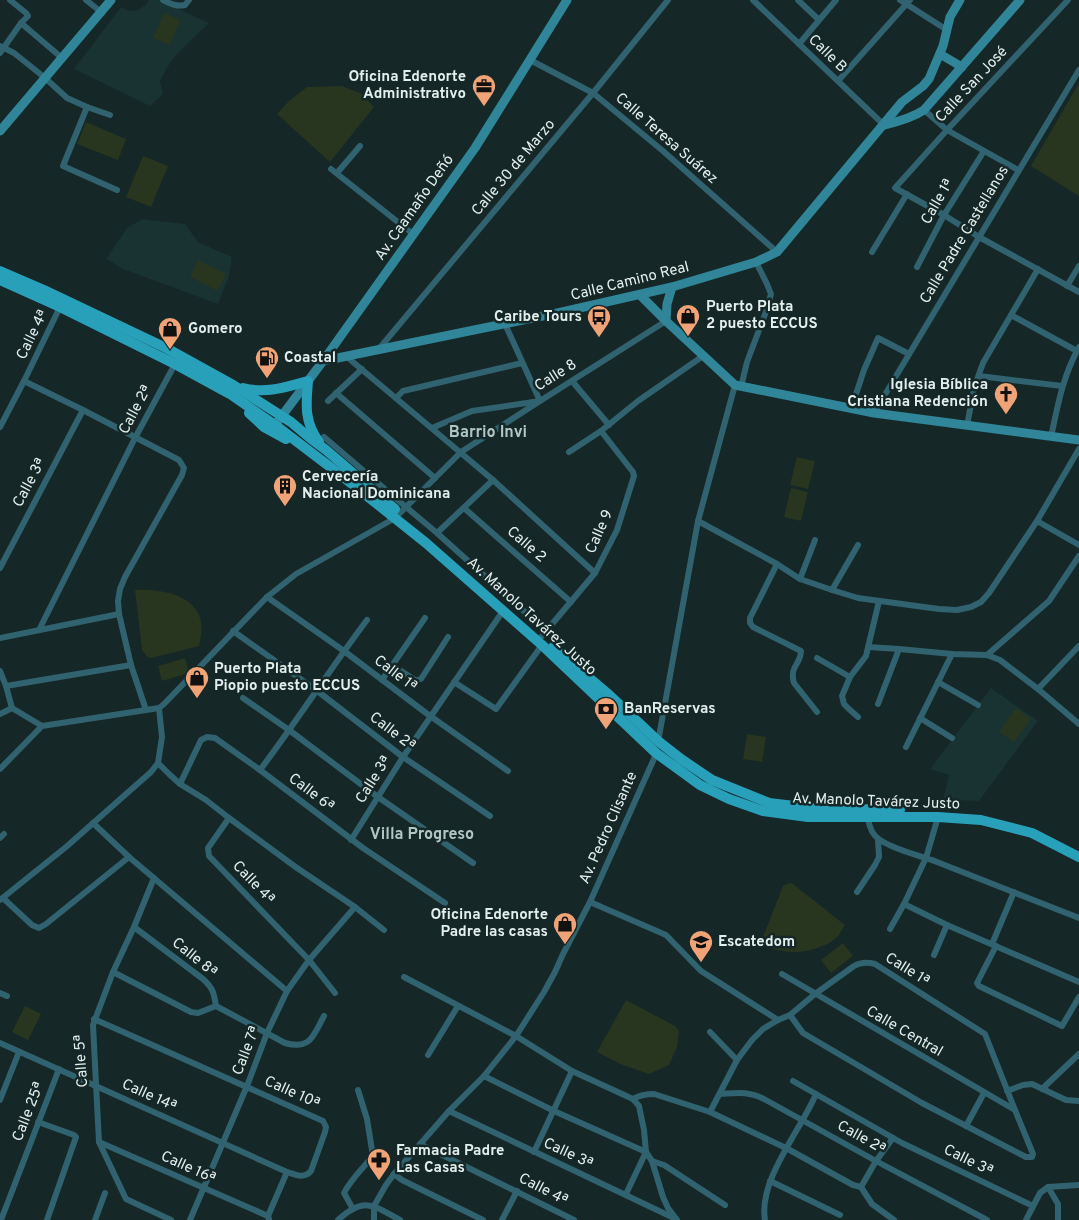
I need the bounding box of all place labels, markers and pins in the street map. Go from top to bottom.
place label: Oficina Edenorte Administrativo [348,68,466,104]
office icon: Oficina Edenorte Administrativo [471,73,497,107]
place label: Puerto Plata 2 puesto ECCUS [706,298,818,334]
shop icon: Puerto Plata 2 puesto ECCUS [675,303,701,337]
bus stop icon: Caribe Tours [586,304,612,338]
place label: Caribe Tours [494,308,582,327]
shop icon: Gomero [157,316,183,350]
place label: Gomero [188,320,243,339]
fuel station icon: Coastal [254,345,280,379]
place label: Coastal [284,349,336,368]
place label: Iglesia Bíblica Cristiana Redención [847,376,988,412]
church icon: Iglesia Bíblica Cristiana Redención [993,381,1019,415]
place label: Cervecería Nacional Dominicana [302,468,450,504]
building icon: Cervecería Nacional Dominicana [272,473,298,507]
place label: Puerto Plata Piopio puesto ECCUS [214,660,360,696]
shop icon: Puerto Plata Piopio puesto ECCUS [184,665,210,699]
bank icon: BanReservas [593,696,619,730]
place label: BanReservas [624,700,716,719]
place label: Oficina Edenorte Padre las casas [430,906,548,942]
shop icon: Oficina Edenorte Padre las casas [552,911,578,945]
school or university icon: Escatedom [688,929,714,963]
place label: Escatedom [718,933,795,952]
place label: Farmacia Padre Las Casas [396,1142,504,1178]
pharmacy icon: Farmacia Padre Las Casas [366,1147,392,1181]

